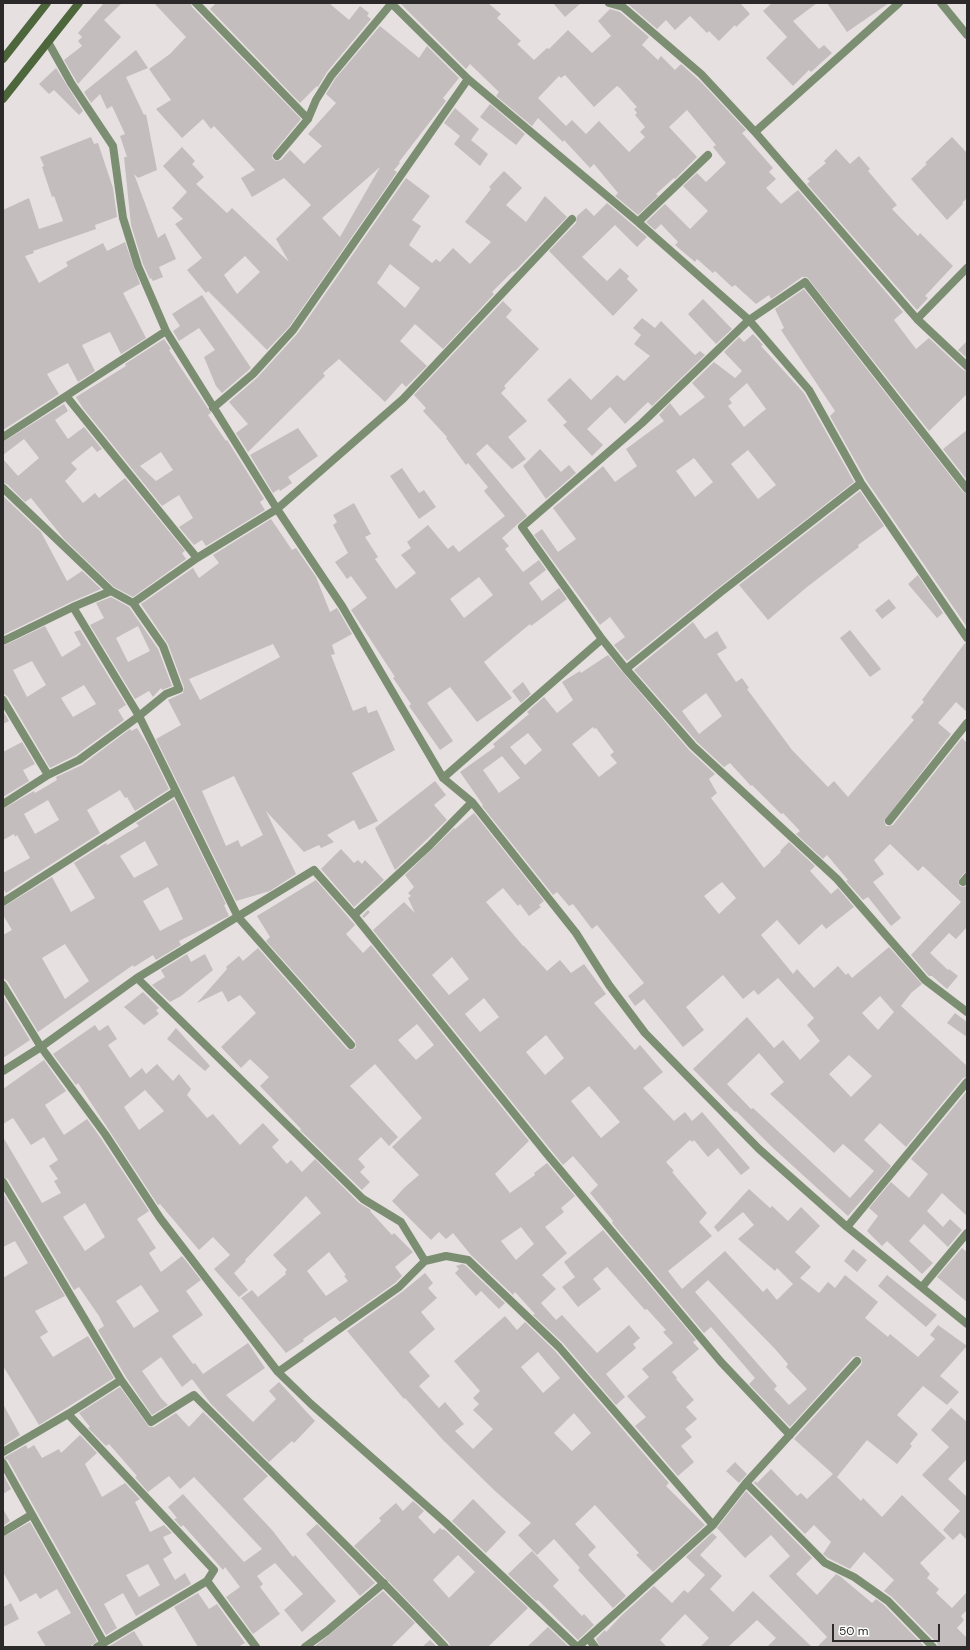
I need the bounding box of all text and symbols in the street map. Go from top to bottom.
scale bar [834,1616,942,1642]
text: 50 m [839,1623,868,1639]

